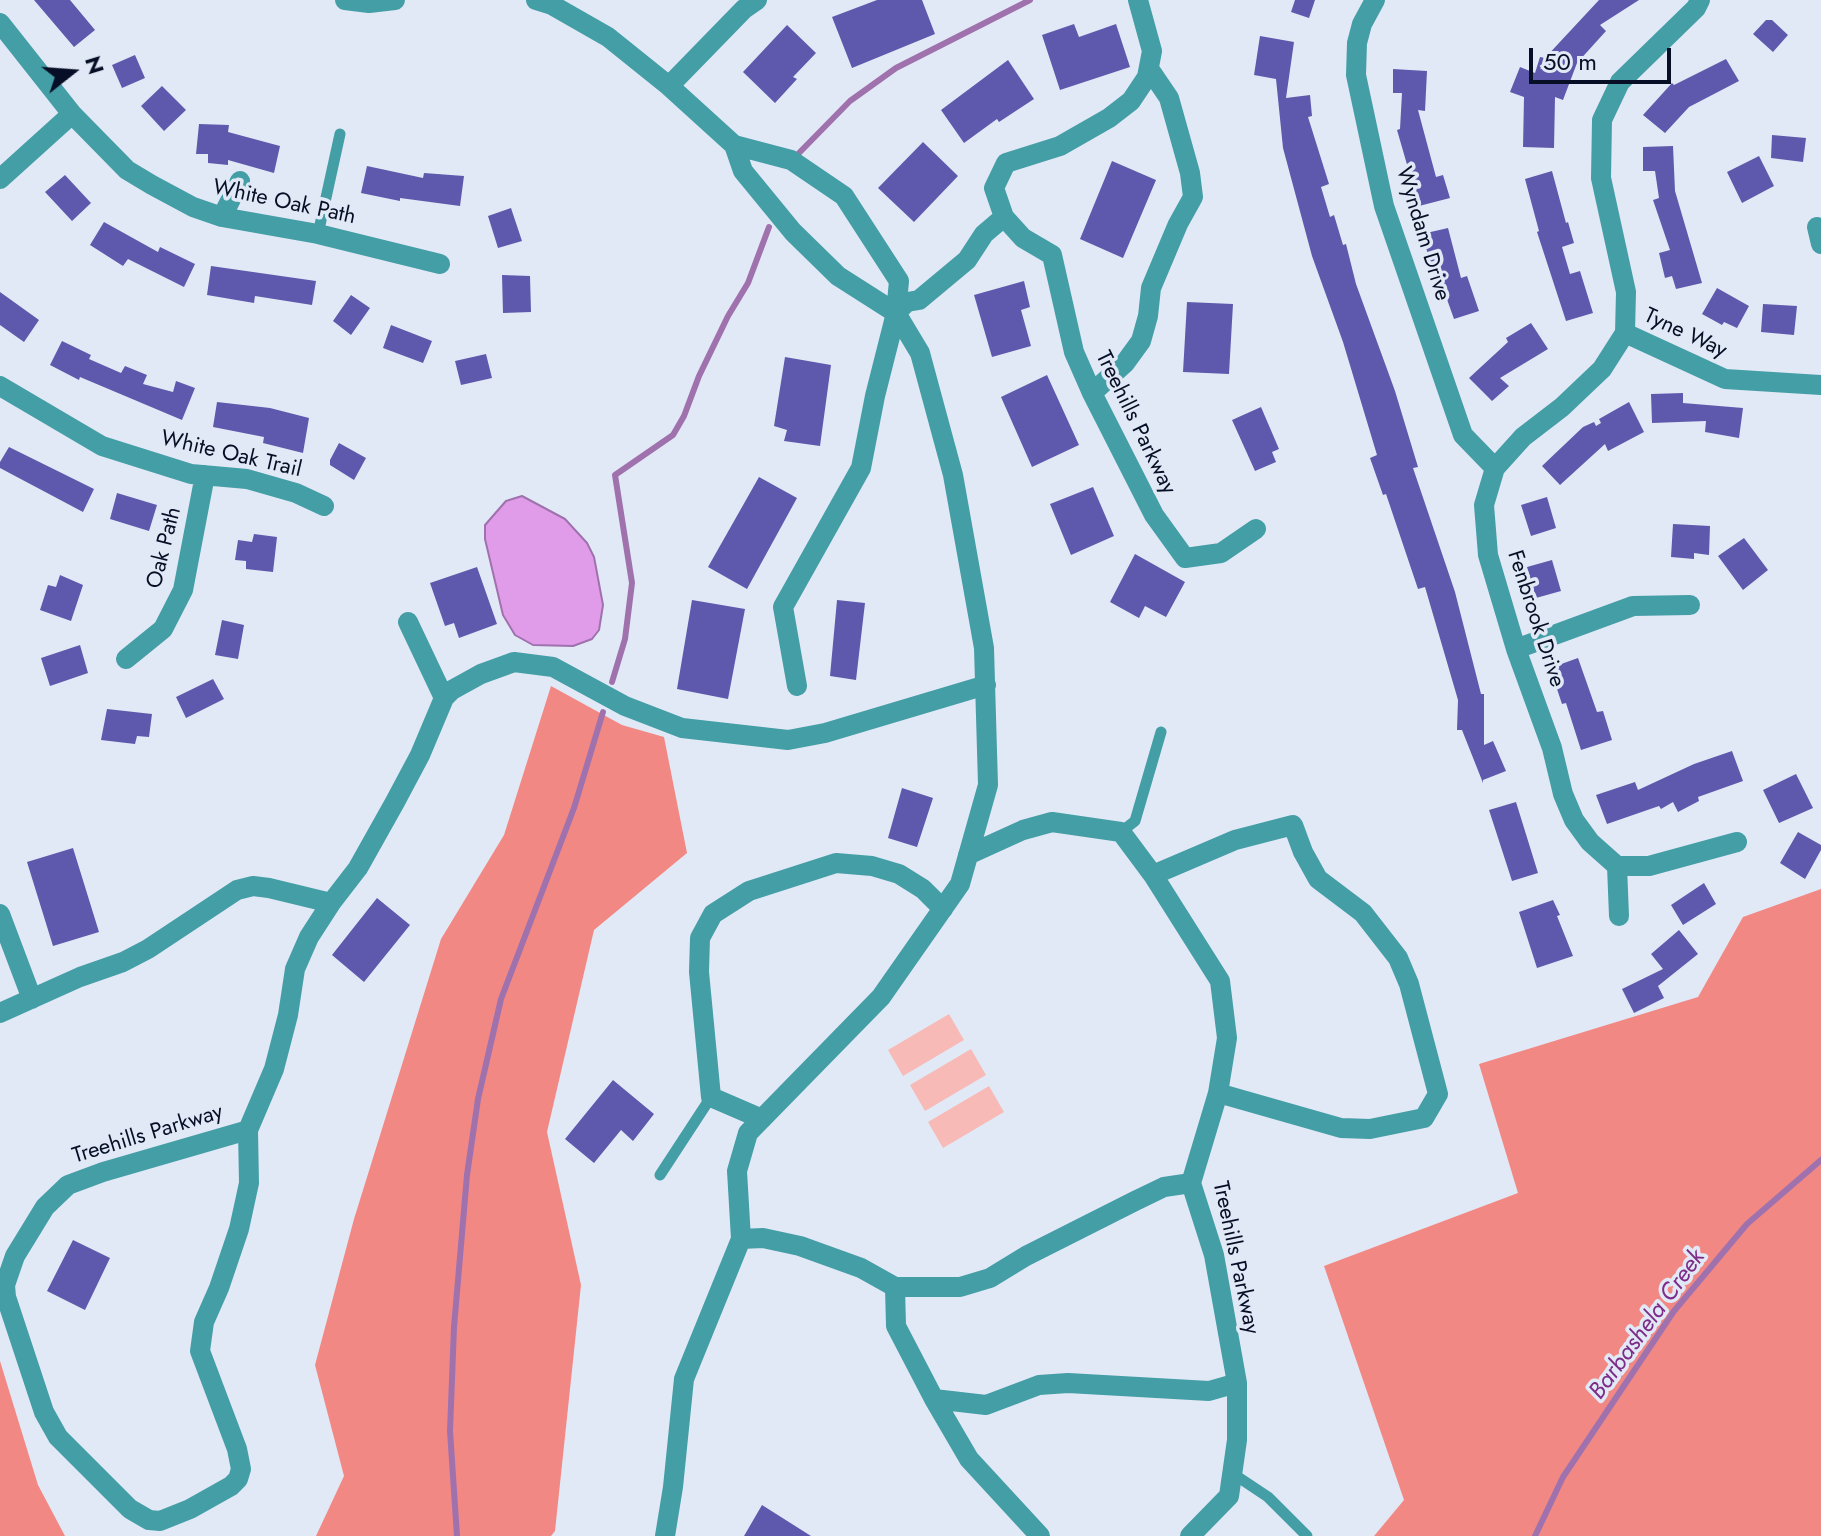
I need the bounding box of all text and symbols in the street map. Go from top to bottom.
north arrow [32,32,112,112]
scale bar [1533,32,1675,82]
text: 50 m [1543,44,1597,79]
text: N [77,52,113,78]
street label: Wyndam Drive [1389,164,1455,304]
street label: White Oak Path [210,175,358,231]
street label: Tyne Way [1639,303,1731,365]
street label: Treehills Parkway [1089,347,1181,499]
street label: White Oak Trail [158,426,304,484]
street label: Oak Path [142,505,188,591]
street label: Fenbrook Drive [1500,547,1570,691]
street label: Treehills Parkway [70,1100,226,1170]
street label: Treehills Parkway [1206,1179,1264,1337]
water label: Barbashela Creek [1584,1244,1712,1406]

